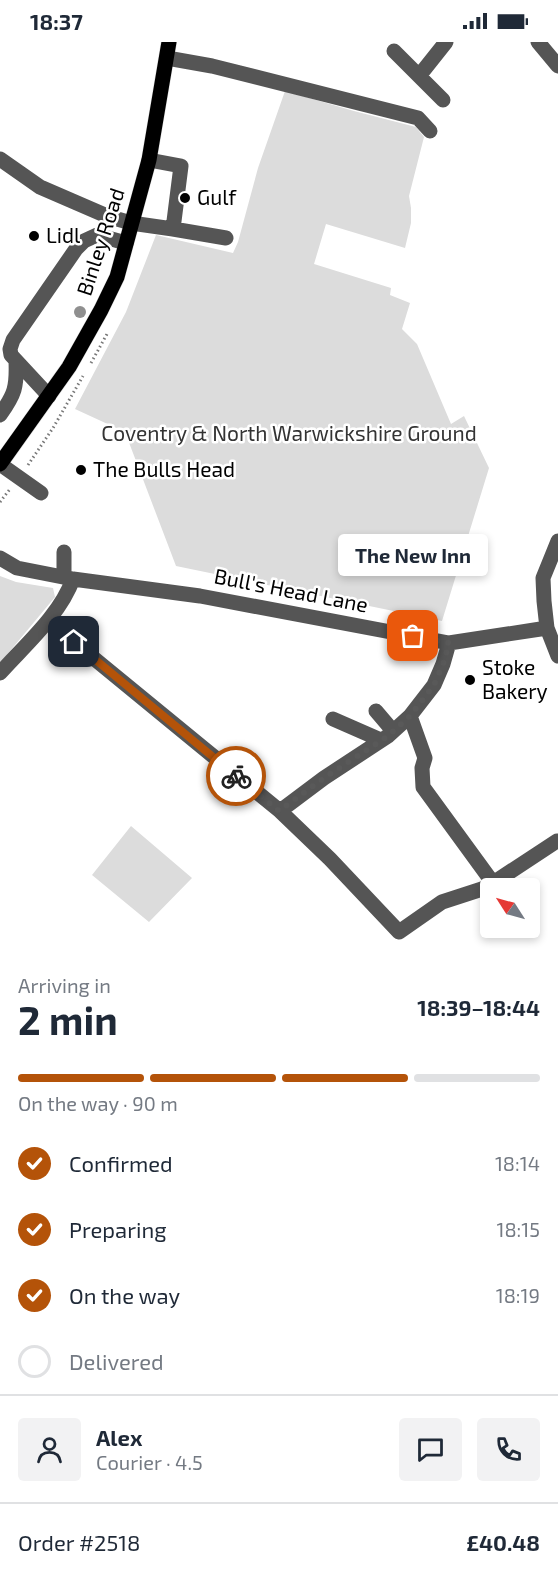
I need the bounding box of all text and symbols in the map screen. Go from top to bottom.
text: 18:37 [30,8,83,34]
place label: Gulf [197,184,237,209]
street label: Binley Road [70,185,129,298]
marker: Gulf [178,191,192,205]
place label: Lidl [46,222,81,247]
marker: Lidl [27,229,41,243]
park label: Coventry & North Warwickshire Ground [101,420,477,445]
place label: The Bulls Head [93,456,235,481]
marker: The Bulls Head [74,463,88,477]
callout: The New Inn [338,534,488,576]
text: The New Inn [355,543,471,567]
street label: Bull's Head Lane [212,562,370,617]
pin [387,610,438,661]
pin [48,616,99,667]
icon: bag [396,619,429,652]
icon: home [57,625,90,658]
place label: Stoke Bakery [482,654,548,703]
marker: Stoke Bakery [463,673,477,687]
courier [206,746,266,806]
icon: bike [220,760,253,793]
north arrow [480,878,540,938]
map controls [480,878,540,938]
text: Arriving in [18,973,111,997]
text: 18:39–18:44 [417,994,540,1020]
text: 2 min [18,996,118,1043]
text: On the way · 90 m [18,1091,178,1115]
icon: check [18,1147,51,1180]
text: Confirmed [69,1150,173,1176]
text: 18:14 [495,1151,540,1175]
icon: check [18,1213,51,1246]
text: Preparing [69,1216,167,1242]
text: 18:15 [497,1217,540,1241]
icon: check [18,1279,51,1312]
text: On the way [69,1282,180,1308]
text: 18:19 [496,1283,540,1307]
text: Delivered [69,1348,164,1374]
button: person [18,1418,81,1481]
button: chat [399,1418,462,1481]
button: phone [477,1418,540,1481]
text: Alex [96,1424,142,1450]
text: Courier · 4.5 [96,1450,203,1474]
text: Order #2518 [18,1529,140,1555]
text: £40.48 [466,1529,540,1555]

